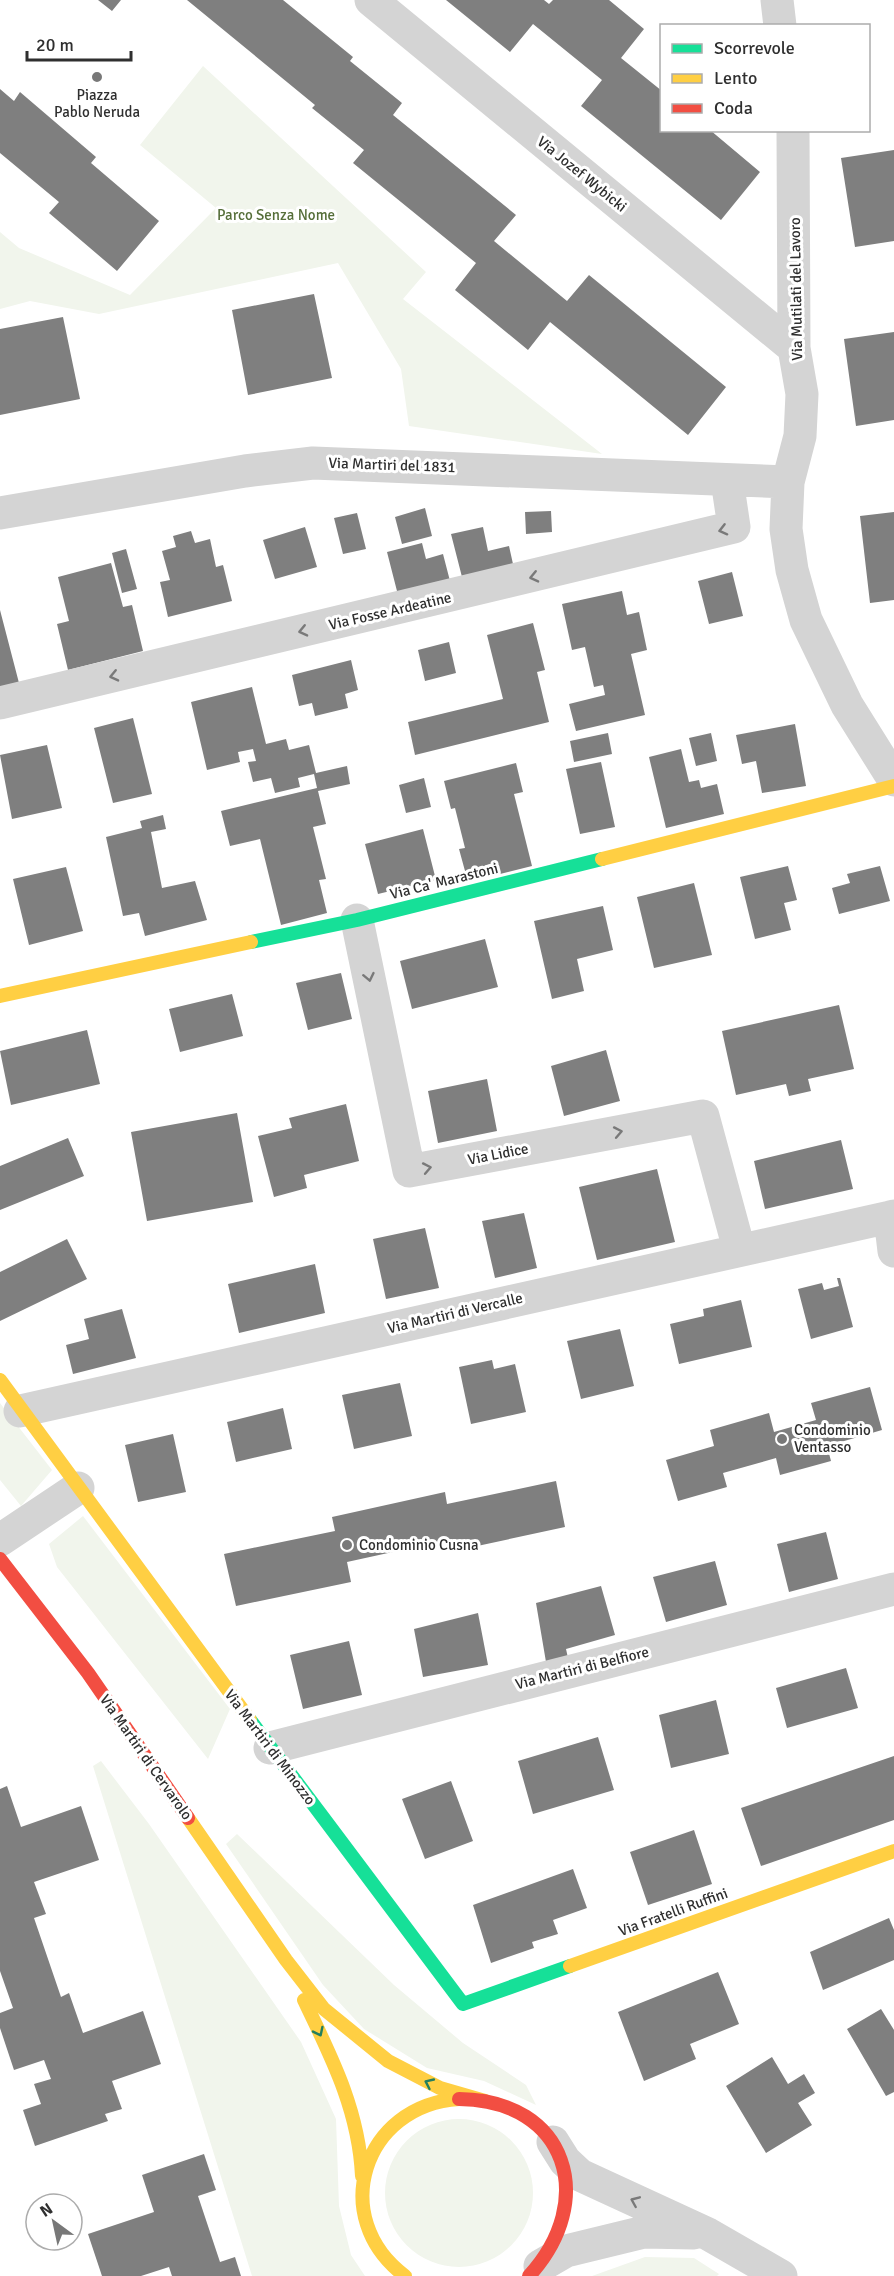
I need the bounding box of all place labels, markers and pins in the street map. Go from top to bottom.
marker: Piazza Pablo Neruda [90,70,104,84]
place label: Piazza Pablo Neruda [54,86,140,121]
place label: Condominio Ventasso [794,1421,871,1456]
marker: Condominio Ventasso [775,1432,789,1446]
place label: Condominio Cusna [359,1536,479,1554]
marker: Condominio Cusna [340,1538,354,1552]

